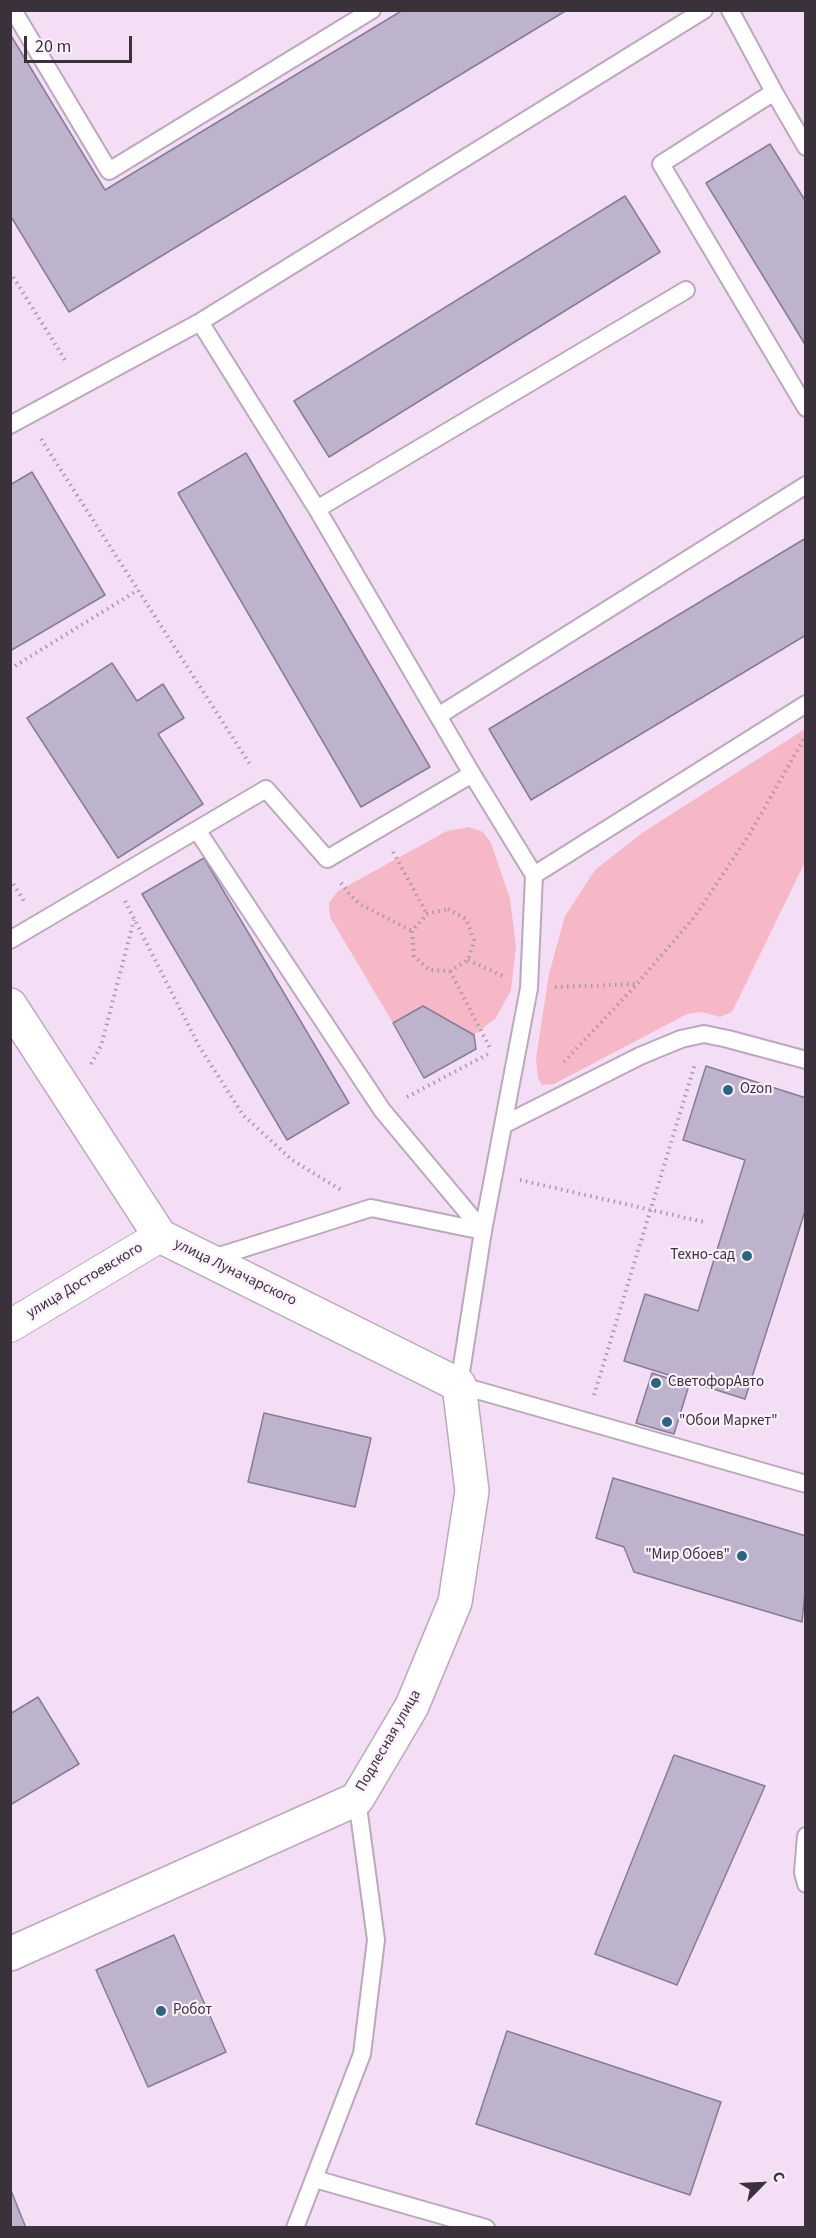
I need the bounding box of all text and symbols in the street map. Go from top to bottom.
scale bar [27,24,135,62]
text: 20 m [35,34,71,59]
place label: Ozon [740,1081,772,1099]
marker: Ozon [721,1083,735,1097]
street label: улица Луначарского [171,1236,299,1310]
street label: улица Достоевского [24,1239,146,1323]
place label: Техно-сад [670,1247,735,1265]
marker: Техно-сад [740,1249,754,1263]
place label: СветофорАвто [668,1374,764,1392]
marker: СветофорАвто [649,1376,663,1390]
place label: "Обои Маркет" [679,1413,778,1431]
marker: "Обои Маркет" [660,1415,674,1429]
place label: "Мир Обоев" [645,1547,730,1565]
marker: "Мир Обоев" [735,1549,749,1563]
street label: Подлесная улица [353,1687,425,1795]
place label: Робот [173,2002,212,2020]
marker: Робот [154,2004,168,2018]
north arrow [732,2154,792,2214]
text: С [767,2168,790,2185]

